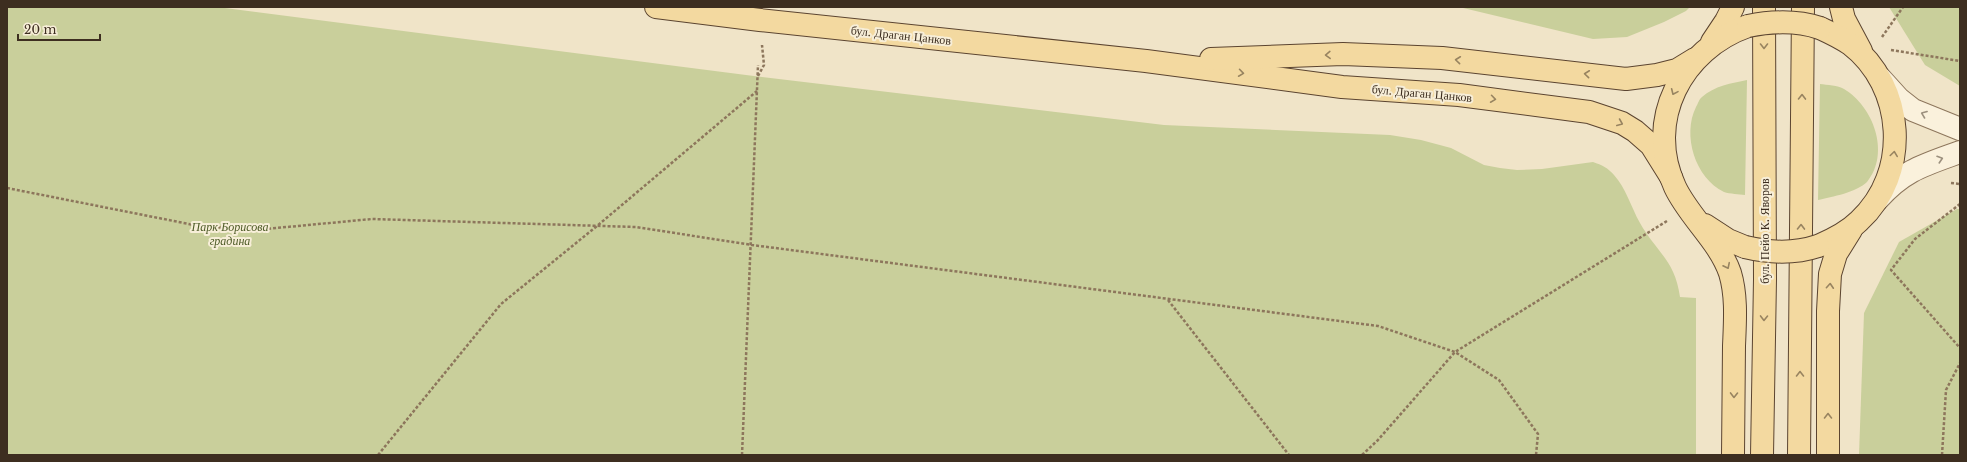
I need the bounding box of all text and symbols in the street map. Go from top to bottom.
scale bar [18,16,100,42]
text: 20 m [24,22,56,37]
street label: бул. Драган Цанков [850,22,952,48]
one-way arrow [1760,43,1768,49]
one-way arrow [1325,51,1331,59]
one-way arrow [1455,56,1461,65]
one-way arrow [1237,68,1244,77]
one-way arrow [1584,70,1590,79]
street label: бул. Драган Цанков [1371,81,1473,105]
one-way arrow [1671,87,1679,95]
one-way arrow [1490,94,1496,103]
one-way arrow [1798,94,1807,100]
one-way arrow [1920,111,1927,119]
one-way arrow [1615,118,1623,126]
one-way arrow [1889,151,1898,158]
one-way arrow [1937,155,1944,164]
street label: бул. Пейо К. Яворов [1757,178,1772,284]
park label: Парк Борисова градина [191,219,268,248]
one-way arrow [1797,224,1805,230]
one-way arrow [1722,262,1729,270]
one-way arrow [1825,283,1834,289]
one-way arrow [1760,315,1768,321]
one-way arrow [1796,371,1804,377]
one-way arrow [1729,392,1738,398]
one-way arrow [1824,413,1832,419]

